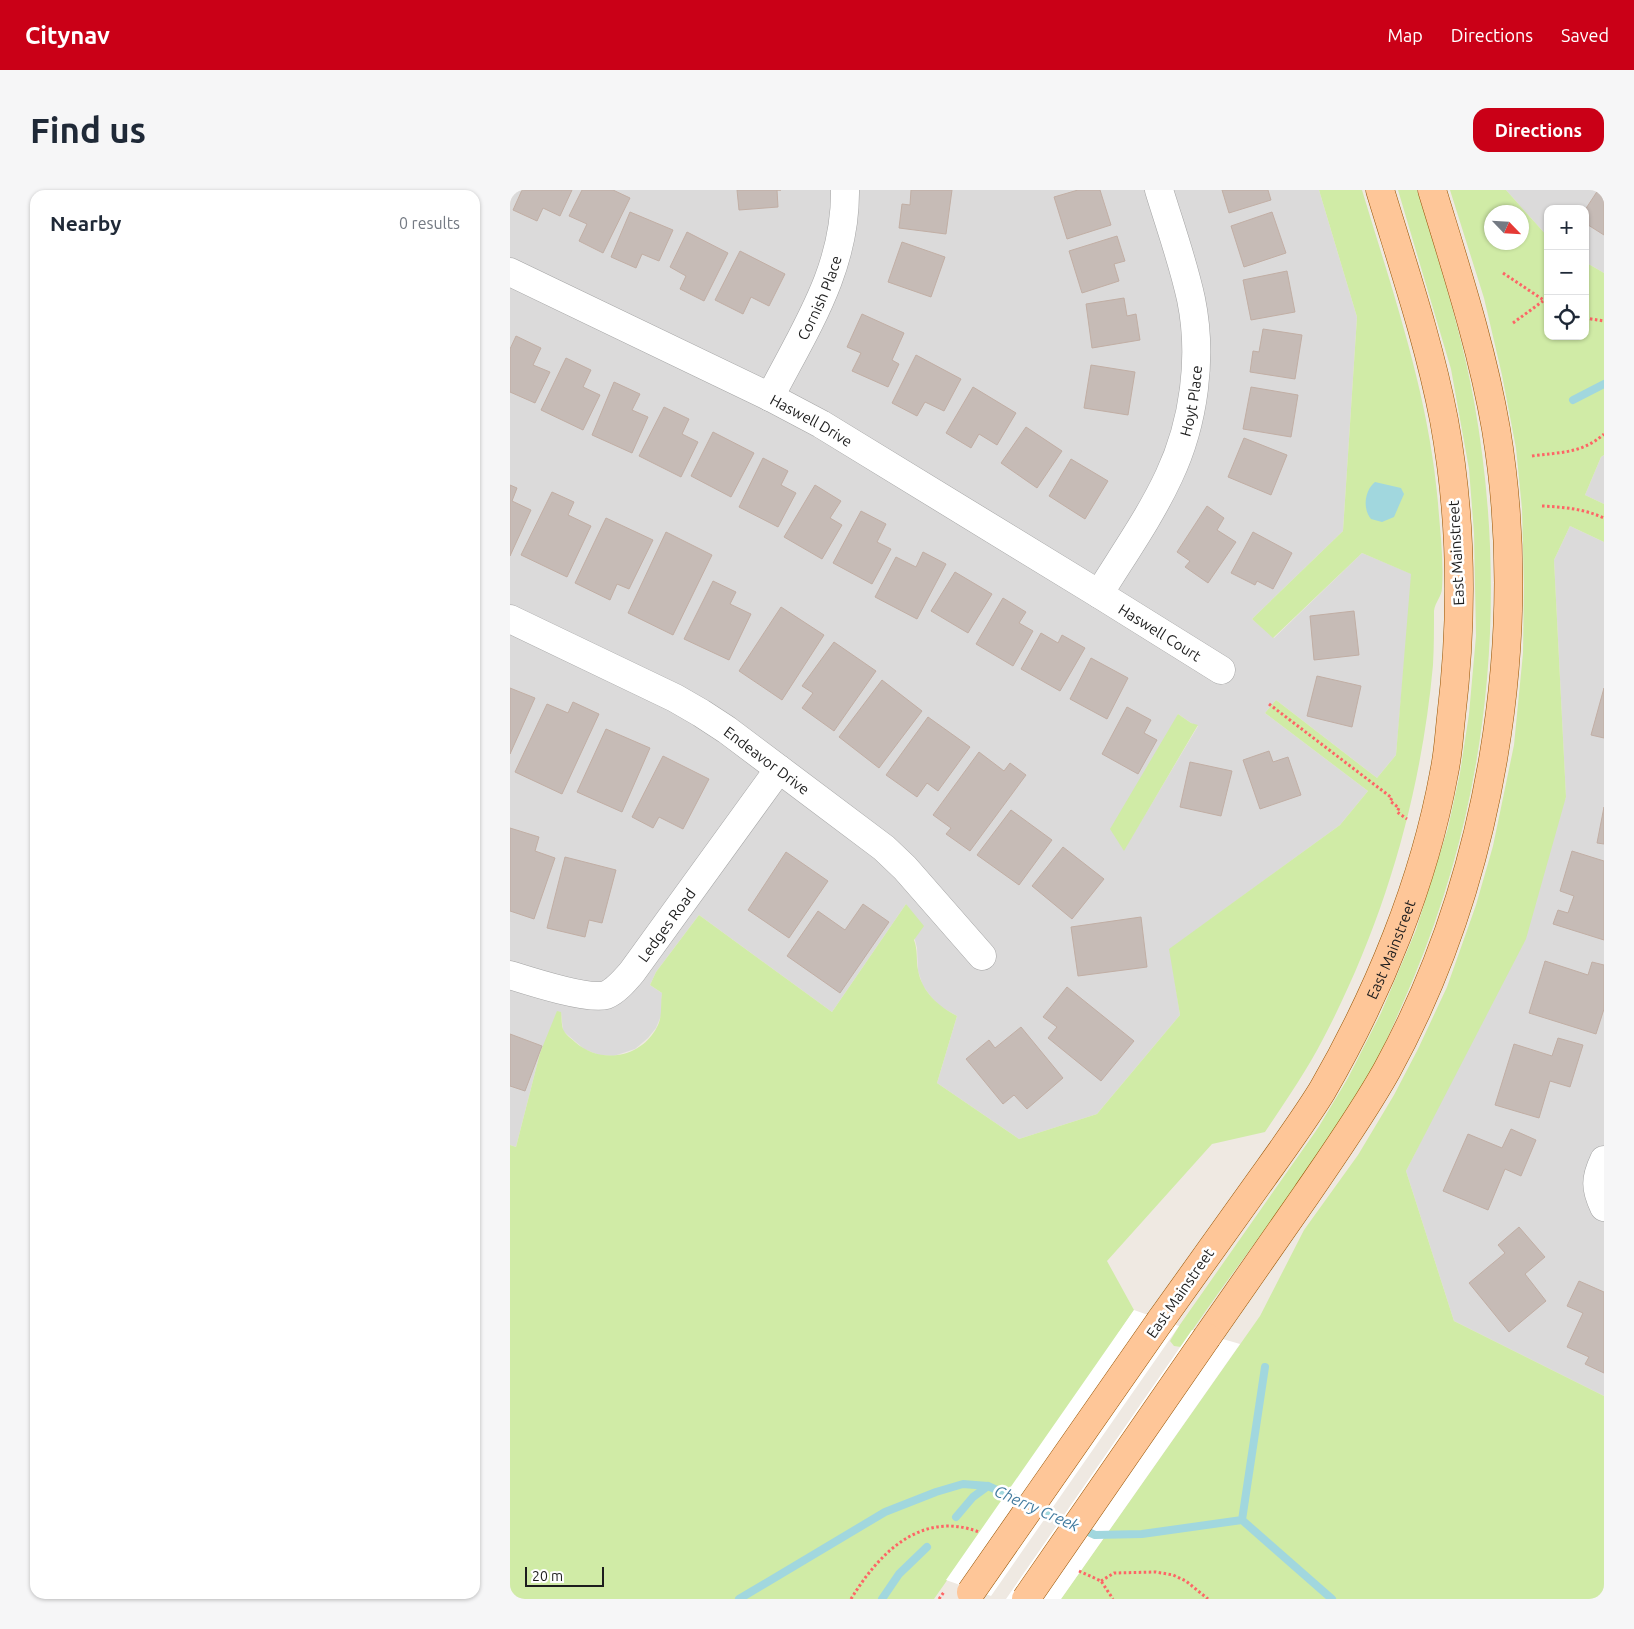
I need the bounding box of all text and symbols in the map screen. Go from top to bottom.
text: Citynav [25,22,110,49]
text: Map [1387,25,1423,45]
text: Directions [1451,25,1533,45]
text: Saved [1561,25,1609,45]
button: Directions [1473,108,1604,152]
text: Find us [30,110,146,150]
north arrow [1484,205,1529,250]
map controls [1544,205,1589,340]
button: + [1544,205,1589,250]
text: Nearby [50,211,121,235]
text: 0 results [399,214,460,232]
button: − [1544,250,1589,295]
street label: Cornish Place [793,253,844,343]
button: locate [1544,295,1589,340]
street label: Hoyt Place [1176,365,1204,438]
street label: Haswell Drive [768,390,856,450]
street label: East Mainstreet [1445,500,1467,606]
street label: Haswell Court [1116,600,1205,664]
street label: Endeavor Drive [721,722,813,798]
street label: Ledges Road [634,885,698,965]
street label: East Mainstreet [1363,897,1418,1002]
street label: East Mainstreet [1143,1245,1217,1341]
water label: Cherry Creek [992,1481,1083,1535]
scale bar [525,1564,604,1587]
text: 20 m [532,1568,563,1584]

